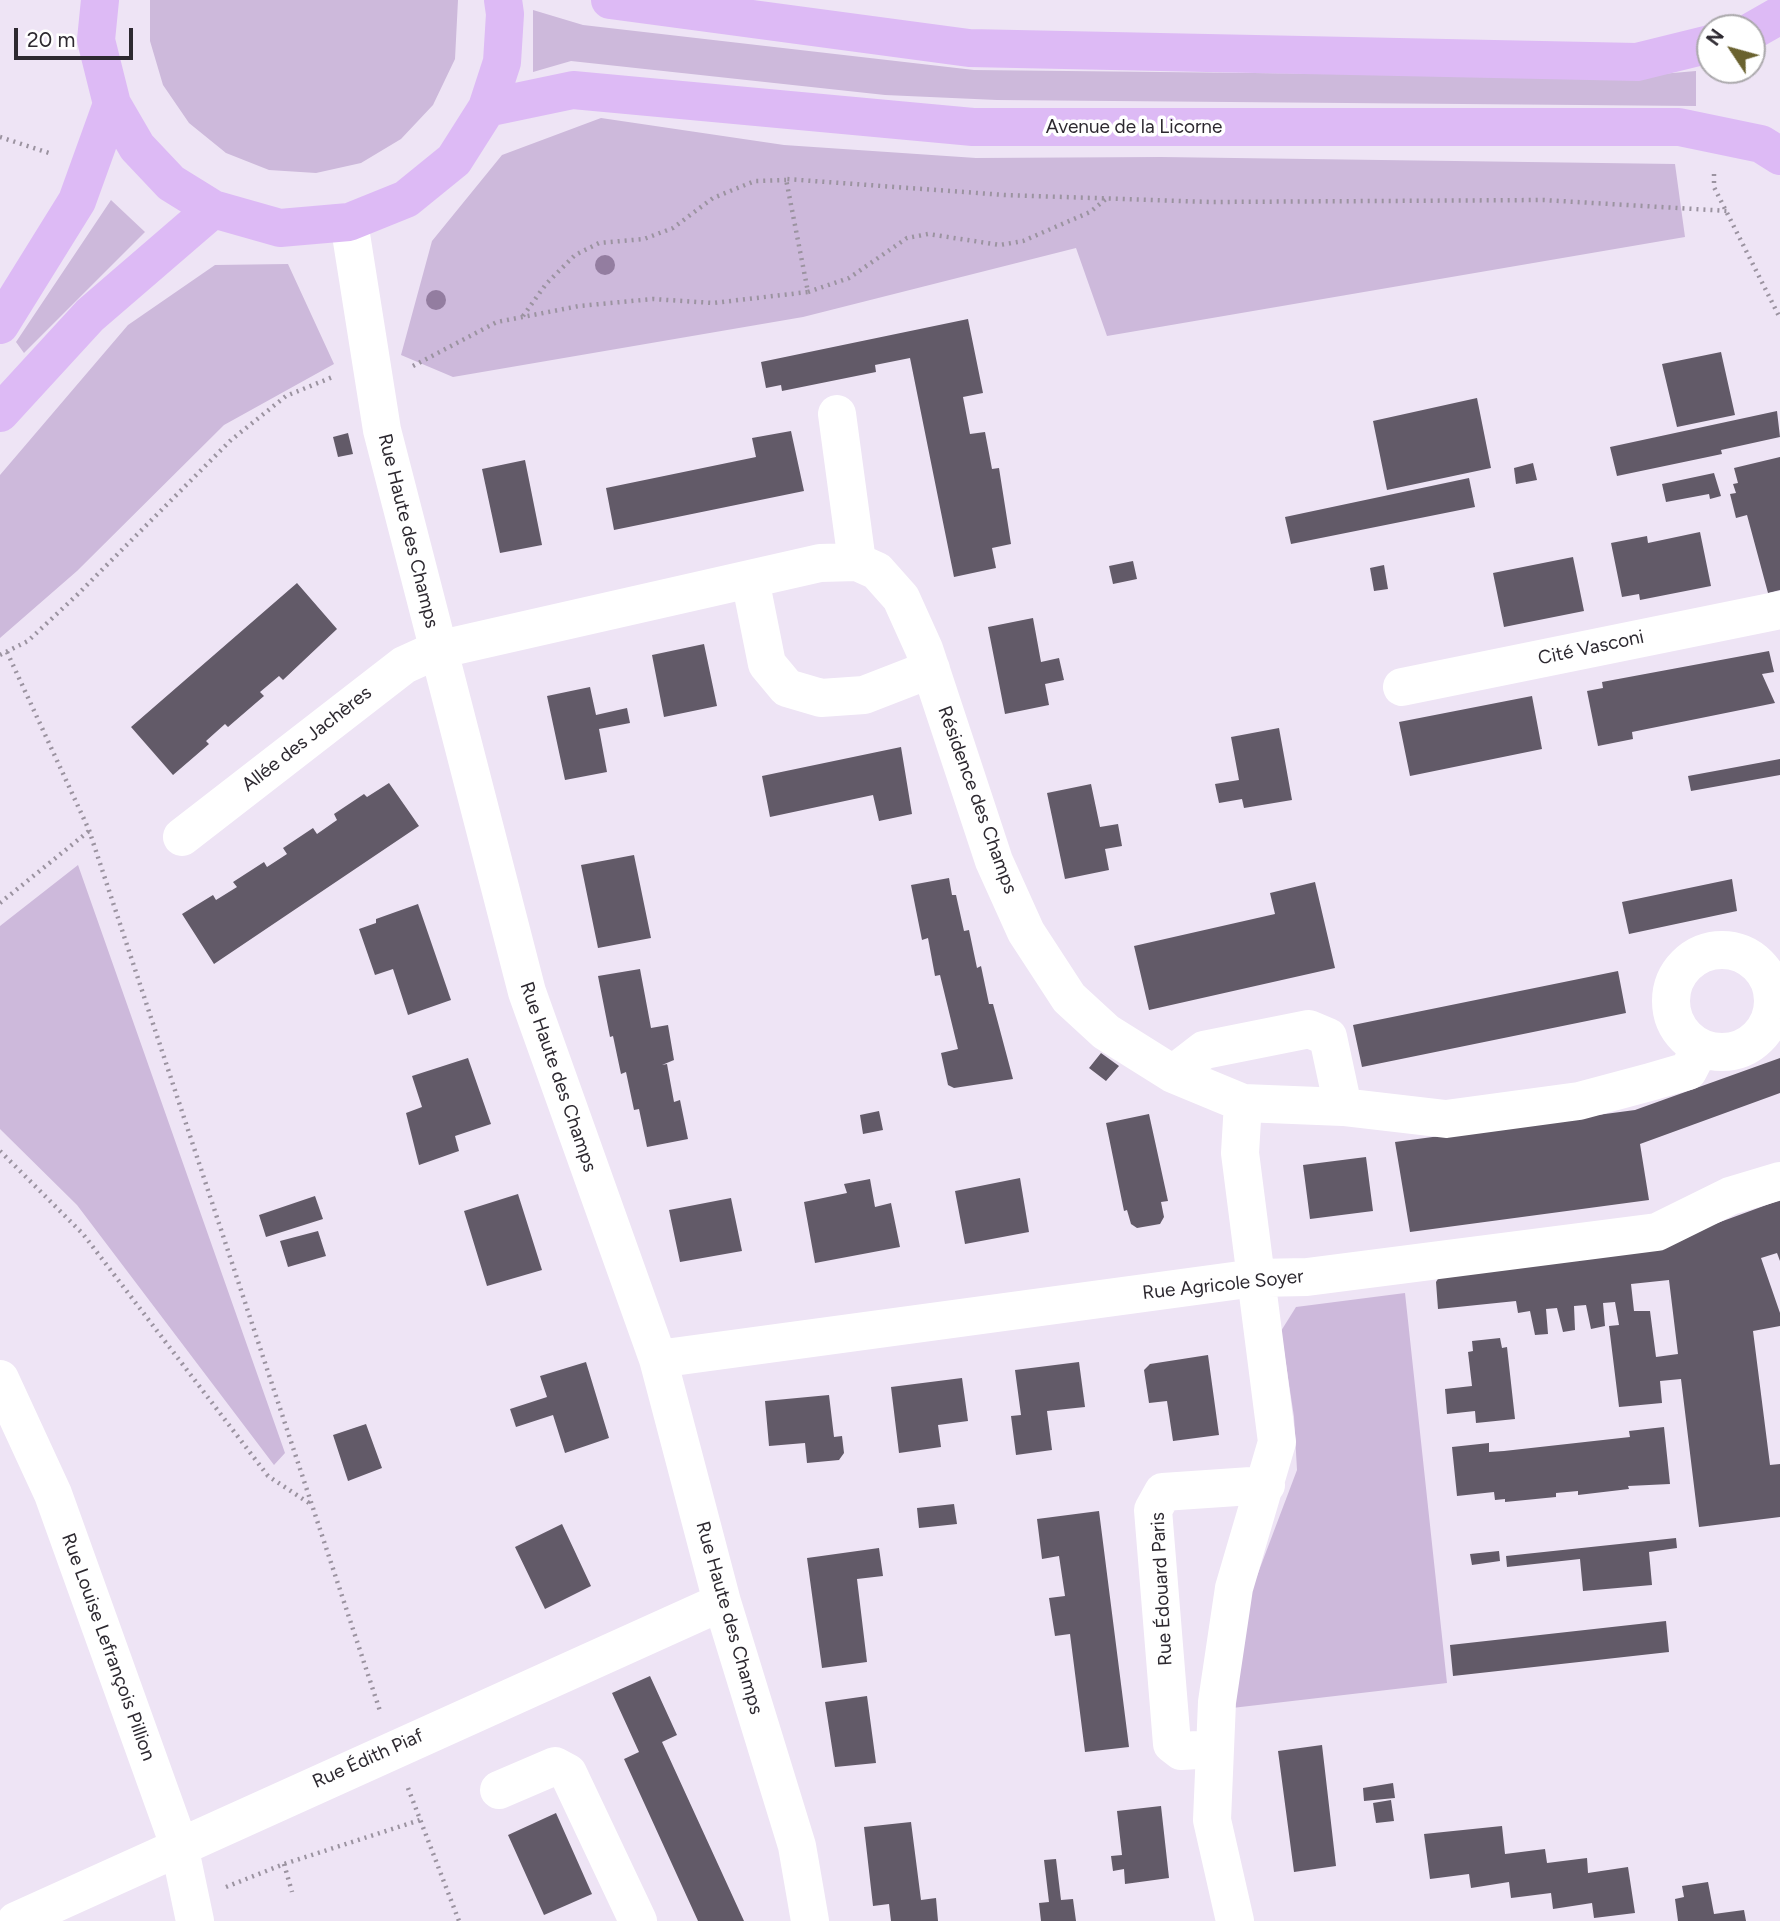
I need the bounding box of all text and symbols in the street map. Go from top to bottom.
scale bar [18,14,136,58]
north arrow [1696,14,1766,84]
text: N [1702,25,1729,50]
text: 20 m [27,27,75,52]
street label: Avenue de la Licorne [1046,116,1222,138]
street label: Rue Haute des Champs [373,431,443,631]
street label: Cité Vasconi [1536,626,1646,670]
street label: Allée des Jachères [238,681,376,797]
street label: Résidence des Champs [932,703,1022,897]
street label: Rue Haute des Champs [515,979,601,1175]
street label: Rue Agricole Soyer [1141,1265,1305,1305]
street label: Rue Édouard Paris [1147,1512,1177,1666]
street label: Rue Haute des Champs [691,1519,767,1717]
street label: Rue Louise Lefrançois Pillion [56,1530,160,1764]
street label: Rue Édith Piaf [309,1724,427,1794]

